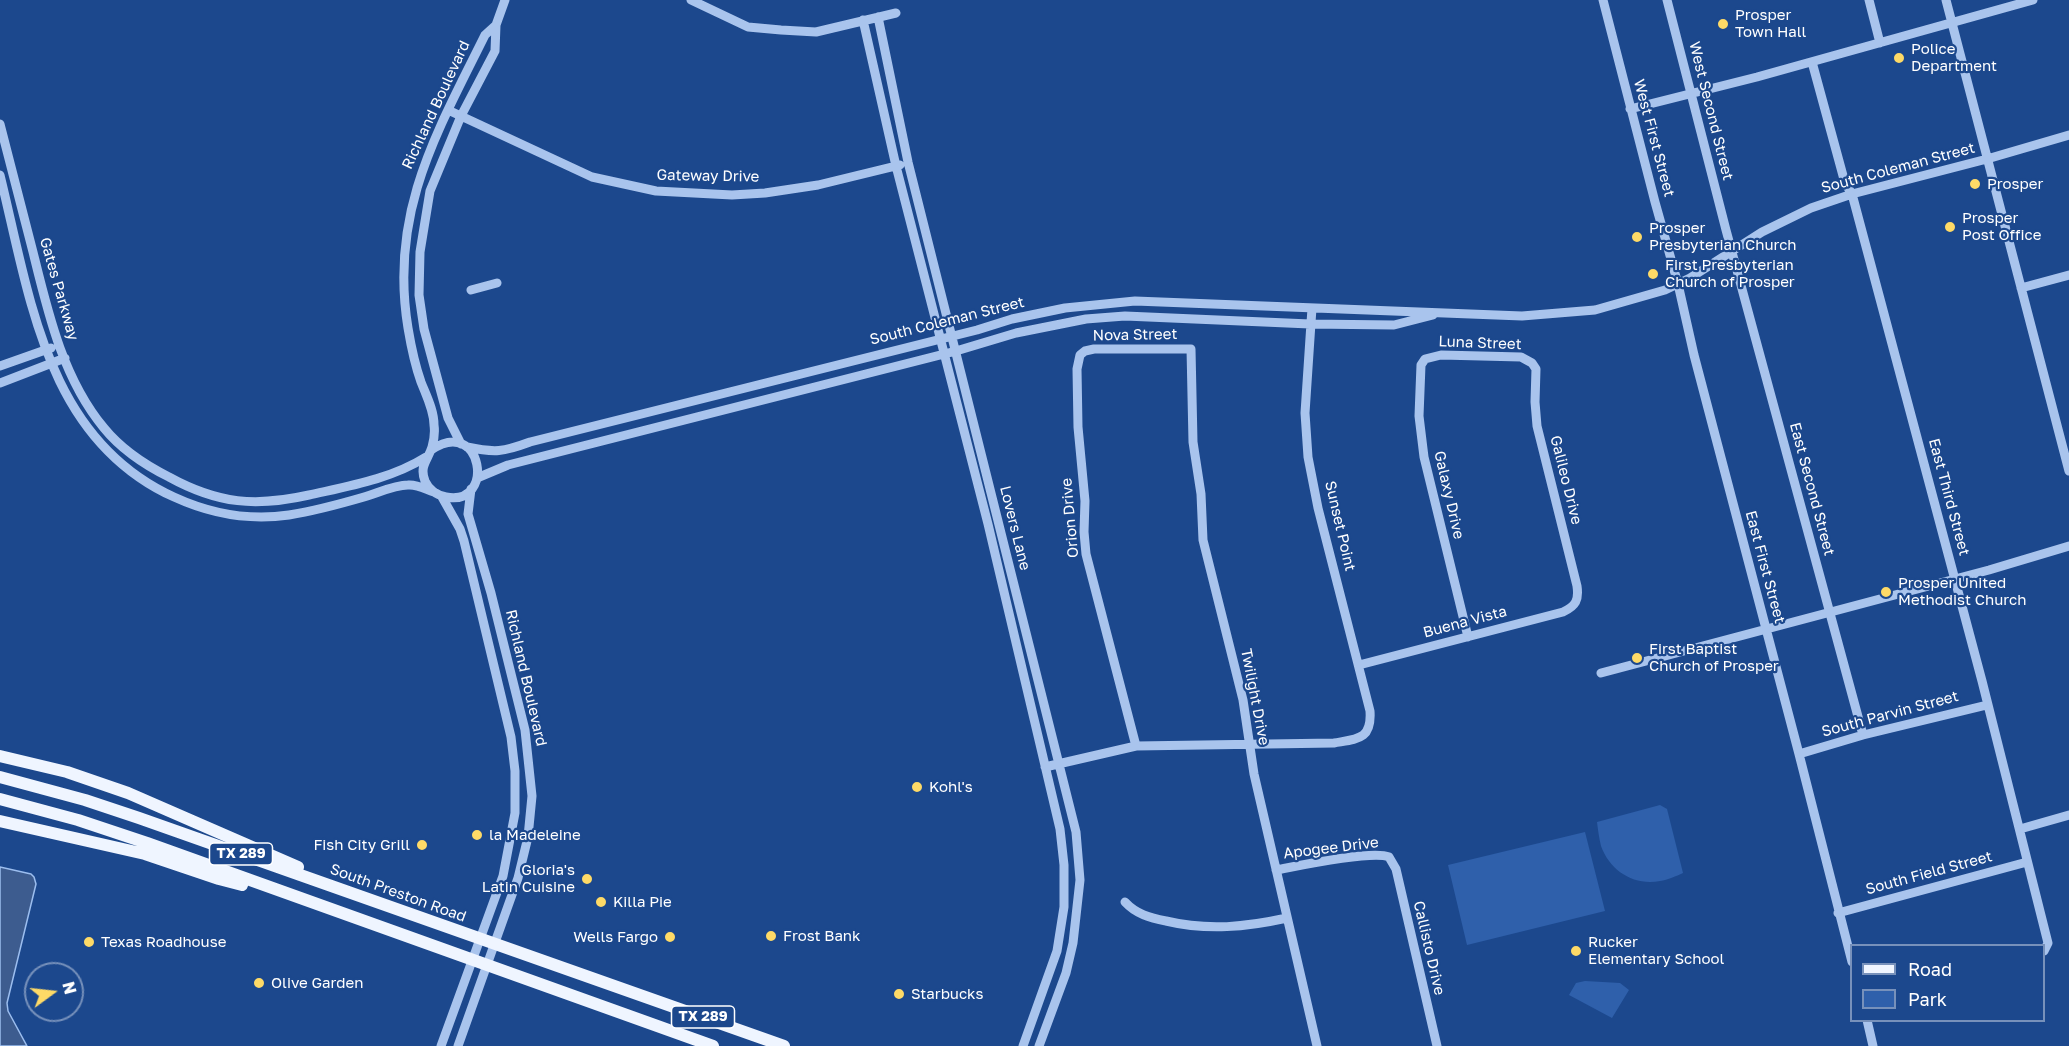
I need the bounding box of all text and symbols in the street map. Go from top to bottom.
place label: Prosper Town Hall [1735,6,1806,41]
marker: Prosper Town Hall [1716,17,1730,31]
street label: Richland Boulevard [398,38,474,172]
street label: West Second Street [1685,40,1737,182]
place label: Police Department [1911,40,1997,75]
marker: Police Department [1892,51,1906,65]
street label: West First Street [1630,77,1678,199]
street label: South Coleman Street [1819,139,1977,197]
street label: Gateway Drive [656,166,760,186]
place label: Prosper [1987,175,2043,193]
marker: Prosper [1968,177,1982,191]
place label: Prosper Post Office [1962,209,2041,244]
place label: Prosper Presbyterian Church [1649,219,1797,254]
marker: Prosper Post Office [1943,220,1957,234]
marker: Prosper Presbyterian Church [1630,230,1644,244]
street label: Gates Parkway [36,235,82,343]
place label: First Presbyterian Church of Prosper [1665,256,1795,291]
marker: First Presbyterian Church of Prosper [1646,267,1660,281]
street label: South Coleman Street [868,293,1026,349]
street label: Nova Street [1093,325,1177,345]
street label: Luna Street [1438,333,1522,353]
street label: East Second Street [1786,420,1838,558]
street label: Galileo Drive [1546,434,1586,526]
street label: East Third Street [1925,436,1973,558]
street label: Galaxy Drive [1430,449,1468,541]
street label: Orion Drive [1058,477,1082,559]
street label: Sunset Point [1321,479,1359,573]
street label: Lovers Lane [996,484,1034,572]
street label: East First Street [1741,509,1789,625]
place label: Prosper United Methodist Church [1898,574,2026,609]
marker: Prosper United Methodist Church [1879,585,1893,599]
street label: Buena Vista [1421,602,1509,642]
street label: Richland Boulevard [502,608,550,748]
place label: First Baptist Church of Prosper [1649,640,1779,675]
street label: Twilight Drive [1237,647,1273,747]
marker: First Baptist Church of Prosper [1630,651,1644,665]
street label: South Parvin Street [1820,687,1960,741]
place label: Kohl's [929,778,973,796]
marker: Kohl's [910,780,924,794]
place label: la Madeleine [489,826,581,844]
marker: la Madeleine [470,828,484,842]
street label: Apogee Drive [1282,833,1380,863]
place label: Fish City Grill [313,836,410,854]
marker: Fish City Grill [415,838,429,852]
road number: TX 289 [210,843,272,865]
street label: South Field Street [1864,847,1994,899]
street label: South Preston Road [327,860,469,926]
place label: Gloria's Latin Cuisine [482,861,575,896]
marker: Gloria's Latin Cuisine [580,872,594,886]
place label: Killa Pie [613,893,672,911]
marker: Killa Pie [594,895,608,909]
street label: Callisto Drive [1409,899,1449,997]
place label: Frost Bank [783,927,861,945]
place label: Wells Fargo [573,928,658,946]
marker: Frost Bank [764,929,778,943]
marker: Wells Fargo [663,930,677,944]
place label: Texas Roadhouse [101,933,226,951]
place label: Rucker Elementary School [1588,933,1724,968]
marker: Texas Roadhouse [82,935,96,949]
marker: Rucker Elementary School [1569,944,1583,958]
legend [1850,944,2045,1022]
text: Road [1908,958,1952,980]
north arrow [24,962,84,1022]
place label: Olive Garden [271,974,363,992]
marker: Olive Garden [252,976,266,990]
text: N [58,979,81,996]
place label: Starbucks [911,985,984,1003]
marker: Starbucks [892,987,906,1001]
text: Park [1908,988,1947,1010]
road number: TX 289 [672,1006,734,1028]

